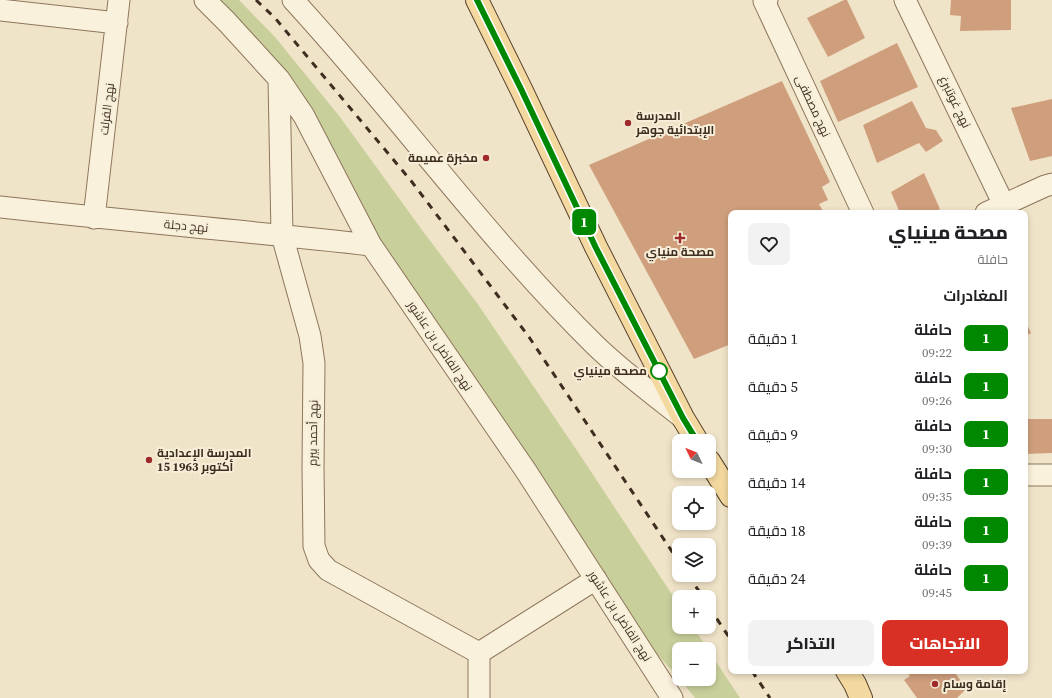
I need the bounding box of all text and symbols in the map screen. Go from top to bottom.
street label: نهج مصطفى [792,72,834,140]
street label: نهج غوتنبرغ [936,73,974,131]
street label: نهج الفرلت [96,82,118,136]
place label: المدرسة الإبتدائية جوهر [635,108,714,138]
marker: المدرسة الإبتدائية جوهر [623,118,633,128]
place label: مخبزة عميمة [408,150,478,166]
marker: مخبزة عميمة [481,153,491,163]
line badge: 1 [571,209,597,235]
text: 1 [580,212,588,232]
street label: نهج دجلة [163,216,209,236]
text: مصحة مينياي [888,219,1008,245]
button: heart [748,223,790,265]
marker: مصحة منياي [674,232,686,244]
place label: مصحة منياي [646,244,714,262]
text: حافلة [978,251,1008,268]
text: المغادرات [943,285,1008,306]
street label: نهج الفاضل بن عاشور [403,297,476,394]
text: حافلة [914,319,952,340]
text: 1 دقيقة [748,328,798,349]
text: 1 [982,328,990,348]
text: 09:22 [922,344,952,361]
marker: مصحة مينياي [650,362,668,380]
place label: مصحة مينياي [573,363,647,381]
text: حافلة [914,367,952,388]
text: 5 دقيقة [748,376,798,397]
text: 1 [982,376,990,396]
text: 09:26 [922,392,952,409]
street label: نهج أحمد بيرم [304,400,322,466]
text: حافلة [914,415,952,436]
text: 9 دقيقة [748,424,798,445]
text: 1 [982,424,990,444]
north arrow [672,434,716,478]
map controls [672,434,716,686]
text: 09:30 [922,440,952,457]
place label: المدرسة الإعدادية 15 أكتوبر 1963 [157,445,251,475]
marker: المدرسة الإعدادية 15 أكتوبر 1963 [144,455,154,465]
text: حافلة [914,463,952,484]
text: 14 دقيقة [748,472,806,493]
text: 1 [982,472,990,492]
button: locate [672,486,716,530]
text: 09:35 [922,488,952,505]
text: حافلة [914,511,952,532]
text: 18 دقيقة [748,520,806,541]
text: 1 [982,520,990,540]
text: 09:39 [922,536,952,553]
button: layers [672,538,716,582]
text: حافلة [914,559,952,580]
street label: نهج الفاضل بن عاشور [584,567,655,664]
text: 24 دقيقة [748,568,806,589]
text: 1 [982,568,990,588]
text: 09:45 [922,584,952,601]
button: + [672,590,716,634]
button: التذاكر [748,620,874,666]
button: الاتجاهات [882,620,1008,666]
button: − [672,642,716,686]
place label: إقامة وسام [943,676,1006,692]
marker: إقامة وسام [930,679,940,689]

